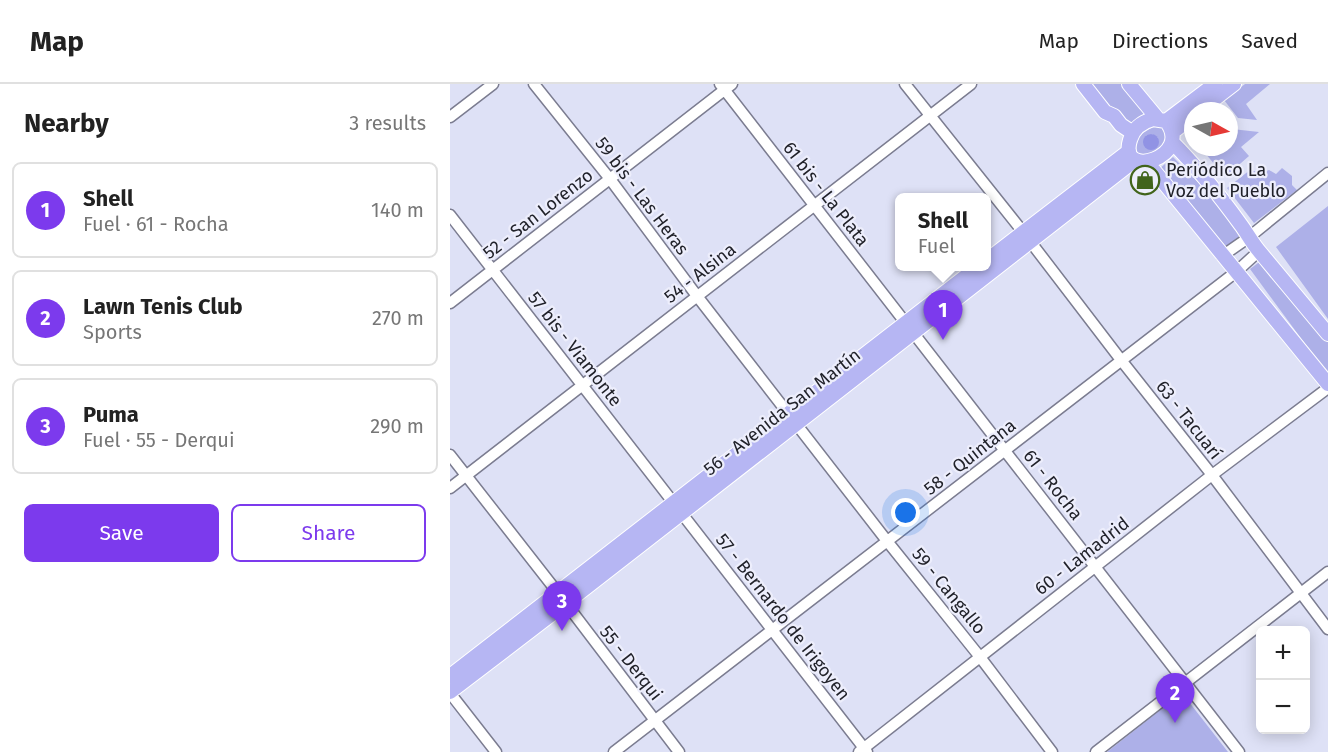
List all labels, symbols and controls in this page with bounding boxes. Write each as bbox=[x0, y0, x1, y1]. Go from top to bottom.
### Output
text: Map bbox=[30, 25, 84, 58]
text: Map bbox=[1039, 28, 1079, 54]
text: Directions bbox=[1112, 28, 1208, 54]
text: Saved bbox=[1241, 28, 1298, 54]
north arrow bbox=[1184, 102, 1238, 156]
text: Nearby bbox=[24, 108, 109, 139]
text: 3 results bbox=[349, 111, 426, 135]
street label: 59 bis - Las Heras bbox=[591, 133, 693, 259]
street label: 61 bis - La Plata bbox=[778, 137, 874, 251]
place label: Periódico La Voz del Pueblo bbox=[1166, 159, 1286, 202]
street label: 52 - San Lorenzo bbox=[479, 164, 597, 264]
shop icon: Periódico La Voz del Pueblo bbox=[1129, 164, 1161, 196]
text: Shell bbox=[83, 185, 134, 212]
popup bbox=[895, 193, 991, 271]
text: 1 bbox=[41, 198, 50, 222]
text: 140 m bbox=[371, 198, 424, 222]
text: Shell bbox=[918, 207, 968, 234]
text: Fuel · 61 - Rocha bbox=[83, 212, 229, 236]
text: Fuel bbox=[918, 234, 955, 258]
street label: 54 - Alsina bbox=[660, 238, 740, 308]
street label: 57 bis - Viamonte bbox=[523, 287, 627, 411]
pin: 1 bbox=[924, 290, 962, 340]
text: Lawn Tenis Club bbox=[83, 293, 243, 320]
text: 2 bbox=[40, 306, 51, 330]
text: 270 m bbox=[372, 306, 424, 330]
text: Sports bbox=[83, 320, 142, 344]
street label: 56 - Avenida San Martín bbox=[699, 344, 865, 480]
street label: 63 - Tacuarí bbox=[1151, 376, 1227, 464]
text: Puma bbox=[83, 401, 139, 428]
text: 3 bbox=[40, 414, 51, 438]
text: 290 m bbox=[370, 414, 424, 438]
street label: 58 - Quintana bbox=[920, 414, 1020, 500]
text: Fuel · 55 - Derqui bbox=[83, 428, 235, 452]
street label: 61 - Rocha bbox=[1019, 445, 1087, 525]
your location bbox=[891, 498, 920, 527]
button: Save bbox=[24, 504, 219, 562]
button: Share bbox=[231, 504, 426, 562]
street label: 60 - Lamadrid bbox=[1030, 512, 1134, 600]
street label: 57 - Bernardo de Irigoyen bbox=[711, 529, 855, 705]
street label: 59 - Cangallo bbox=[907, 543, 991, 639]
pin: 3 bbox=[542, 582, 582, 631]
street label: 55 - Derqui bbox=[595, 621, 667, 705]
map controls bbox=[1256, 626, 1310, 734]
button: + bbox=[1256, 626, 1310, 680]
pin: 2 bbox=[1156, 674, 1194, 723]
button: − bbox=[1256, 680, 1310, 734]

